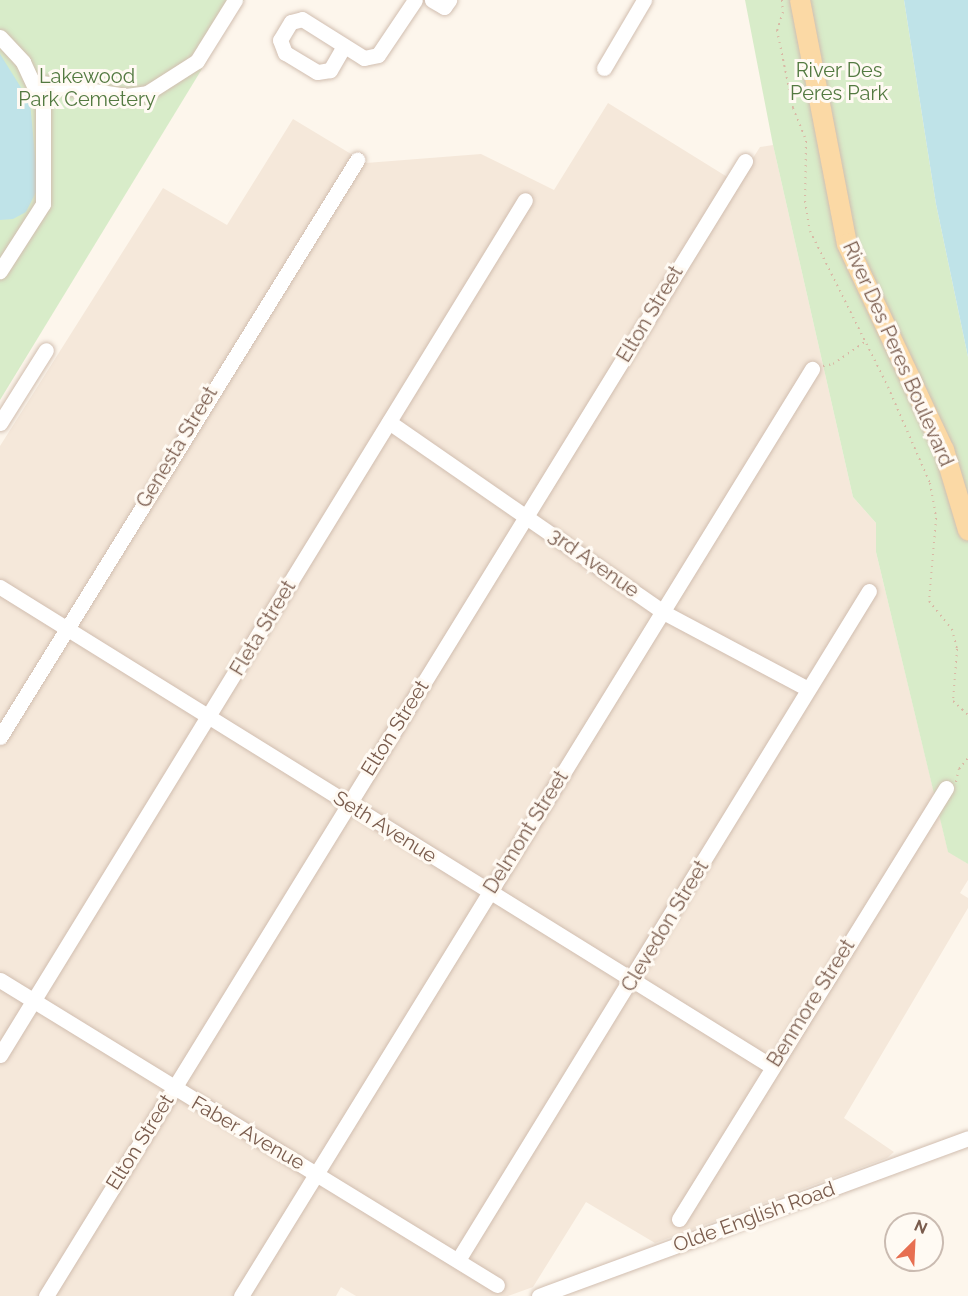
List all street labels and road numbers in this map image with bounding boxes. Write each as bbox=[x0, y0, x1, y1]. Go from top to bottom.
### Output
street label: River Des Peres Boulevard bbox=[837, 238, 959, 470]
street label: Elton Street bbox=[612, 261, 688, 367]
street label: Genesta Street bbox=[131, 382, 223, 512]
street label: 3rd Avenue bbox=[544, 523, 644, 603]
street label: Fleta Street bbox=[225, 576, 301, 680]
street label: Elton Street bbox=[356, 676, 434, 780]
street label: Delmont Street bbox=[479, 766, 573, 898]
street label: Seth Avenue bbox=[329, 786, 441, 868]
street label: Clevedon Street bbox=[616, 856, 714, 996]
street label: Benmore Street bbox=[762, 935, 860, 1071]
street label: Elton Street bbox=[101, 1090, 179, 1194]
street label: Faber Avenue bbox=[187, 1091, 309, 1175]
street label: Olde English Road bbox=[670, 1177, 838, 1257]

